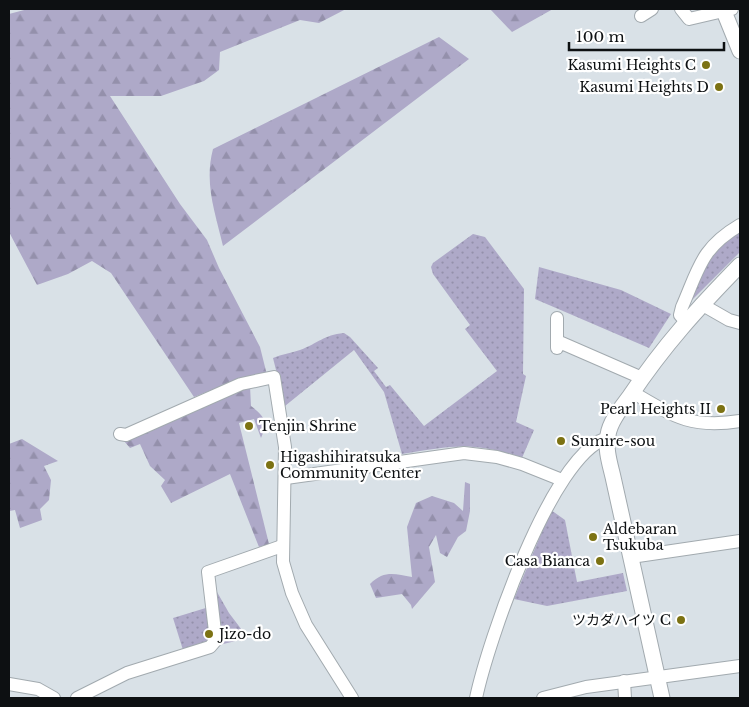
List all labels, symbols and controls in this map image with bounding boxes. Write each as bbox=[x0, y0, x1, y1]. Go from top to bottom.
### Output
scale bar bbox=[569, 20, 724, 52]
text: 100 m bbox=[576, 27, 625, 46]
place label: Kasumi Heights C bbox=[567, 56, 696, 74]
marker: Kasumi Heights C bbox=[700, 59, 712, 71]
place label: Kasumi Heights D bbox=[579, 78, 709, 96]
marker: Kasumi Heights D bbox=[713, 81, 725, 93]
place label: Pearl Heights II bbox=[600, 400, 711, 418]
marker: Pearl Heights II bbox=[715, 403, 727, 415]
place label: Tenjin Shrine bbox=[259, 417, 357, 435]
marker: Tenjin Shrine bbox=[243, 420, 255, 432]
place label: Sumire-sou bbox=[571, 432, 656, 450]
marker: Sumire-sou bbox=[555, 435, 567, 447]
place label: Higashihiratsuka Community Center bbox=[280, 448, 421, 482]
marker: Higashihiratsuka Community Center bbox=[264, 459, 276, 471]
place label: Aldebaran Tsukuba bbox=[602, 520, 677, 554]
marker: Aldebaran Tsukuba bbox=[587, 531, 599, 543]
place label: Casa Bianca bbox=[505, 552, 590, 570]
marker: Casa Bianca bbox=[594, 555, 606, 567]
place label: ツカダハイツ C bbox=[572, 611, 671, 629]
marker: ツカダハイツ C bbox=[675, 614, 687, 626]
place label: Jizo-do bbox=[217, 625, 271, 643]
marker: Jizo-do bbox=[203, 628, 215, 640]

